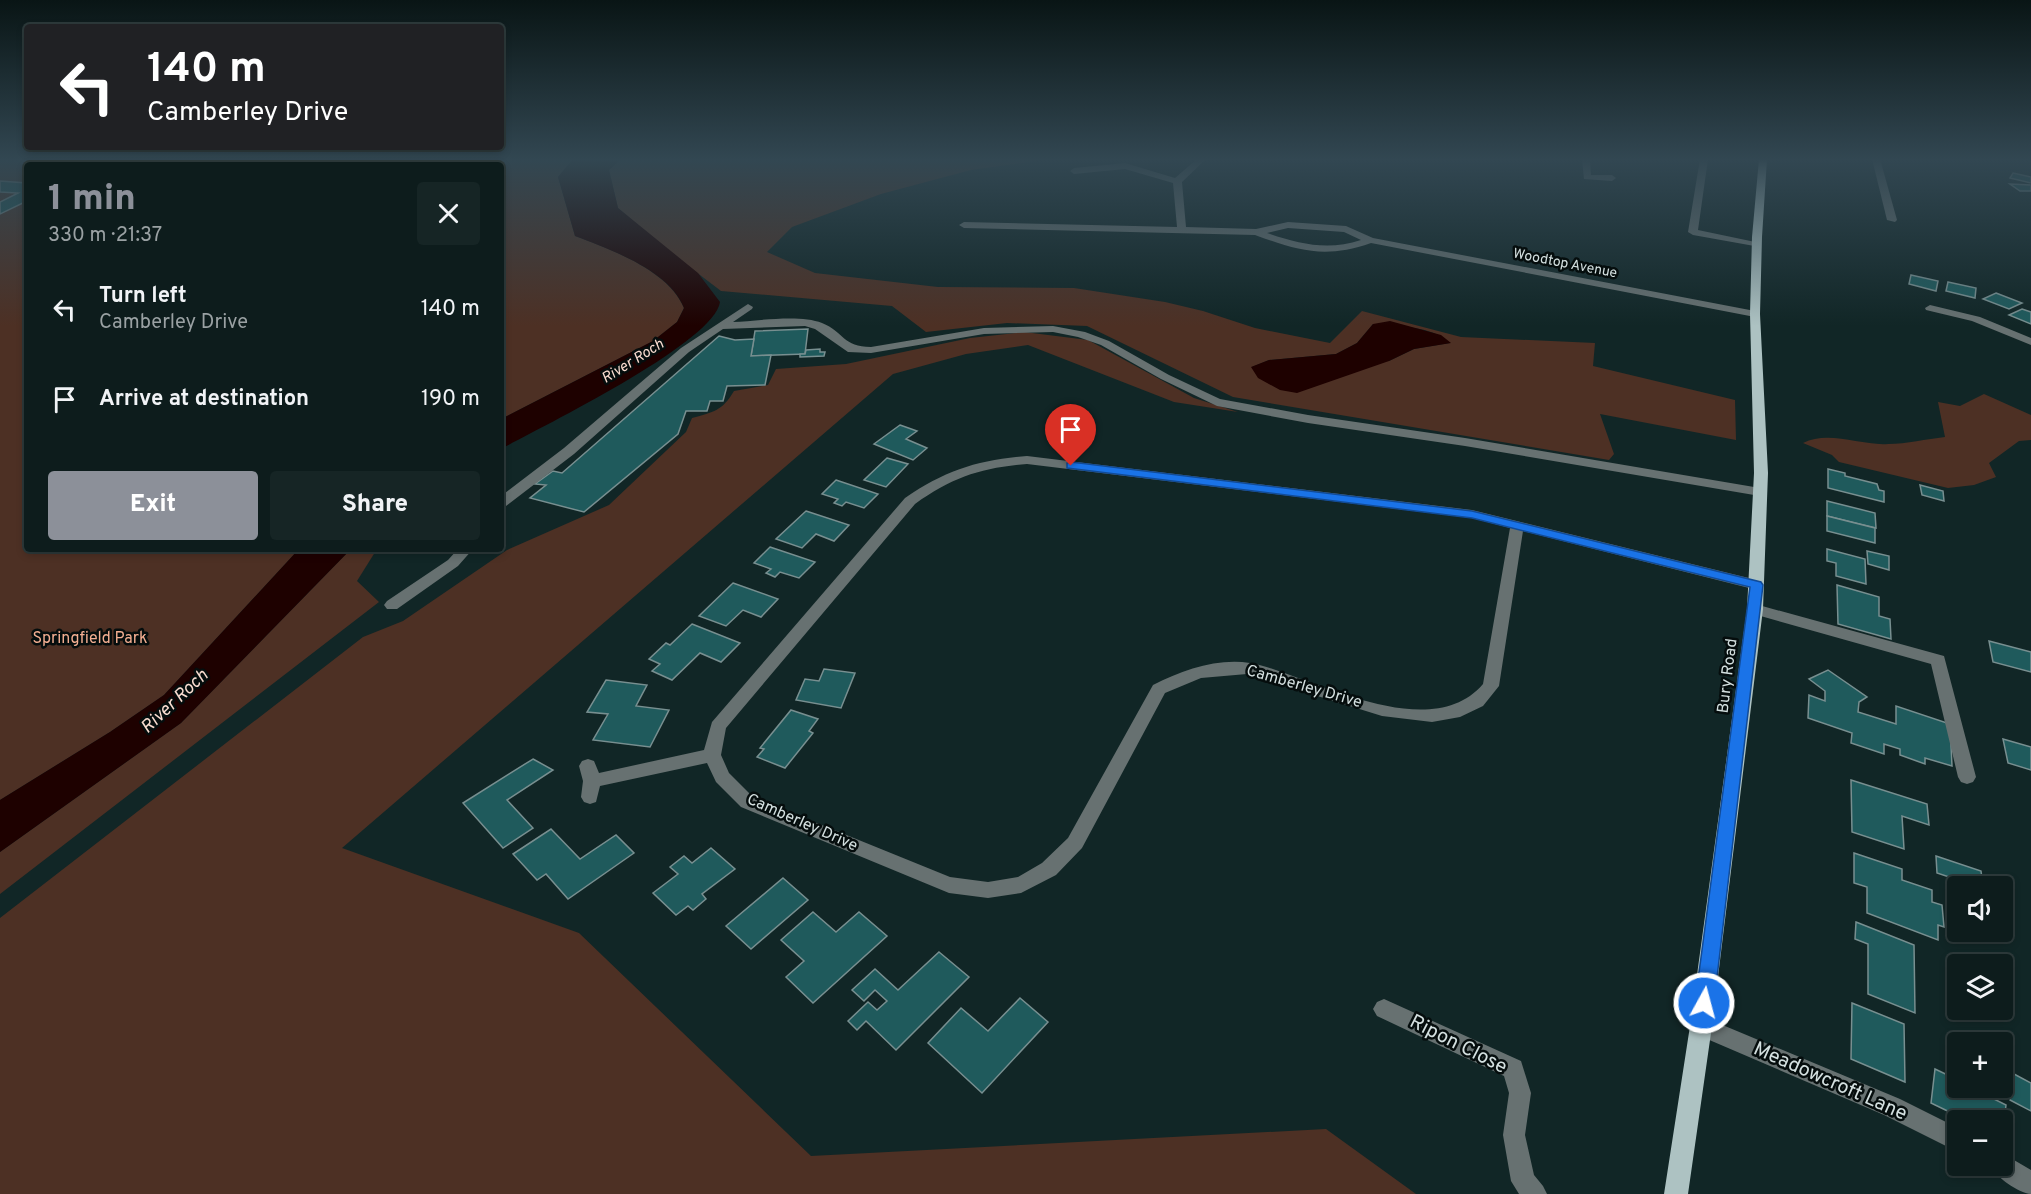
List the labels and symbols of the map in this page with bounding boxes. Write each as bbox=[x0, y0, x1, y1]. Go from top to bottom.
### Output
street label: Woodtop Avenue bbox=[1511, 246, 1619, 282]
water label: River Roch bbox=[598, 335, 668, 389]
pin bbox=[1045, 404, 1096, 466]
park label: Springfield Park bbox=[33, 629, 147, 649]
street label: Bury Road bbox=[1713, 637, 1743, 715]
street label: Camberley Drive bbox=[1244, 661, 1364, 713]
water label: River Roch bbox=[136, 665, 214, 739]
street label: Camberley Drive bbox=[743, 790, 861, 856]
position arrow bbox=[1672, 971, 1736, 1035]
street label: Ripon Close bbox=[1405, 1009, 1511, 1081]
street label: Meadowcroft Lane bbox=[1749, 1036, 1911, 1128]

